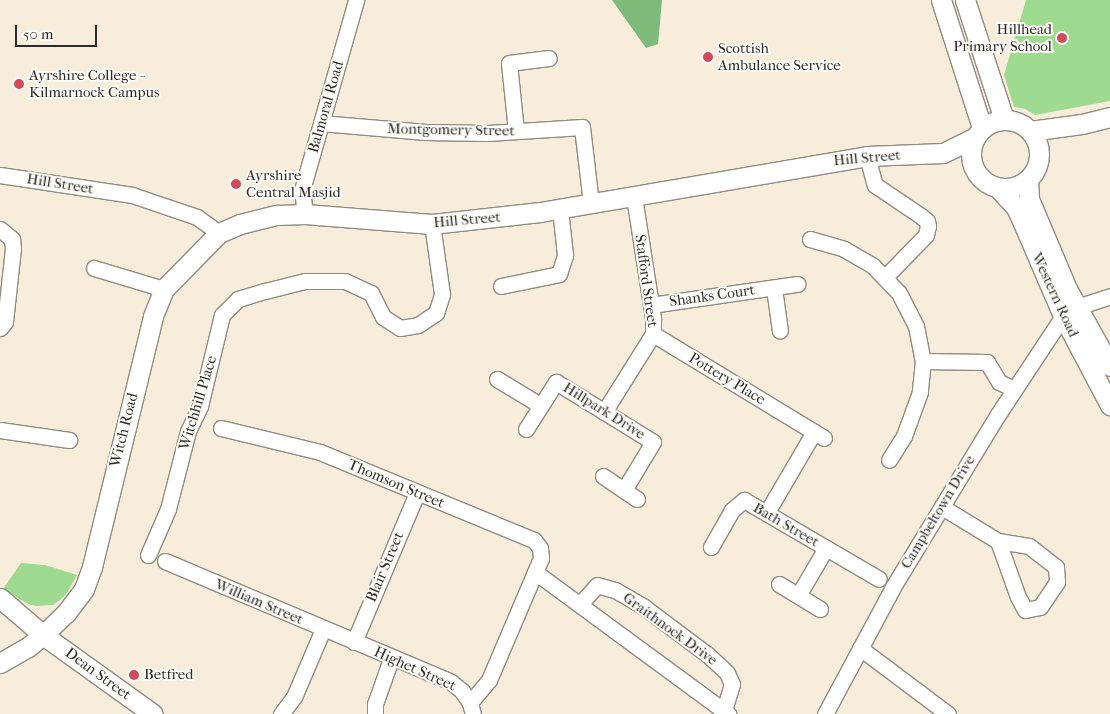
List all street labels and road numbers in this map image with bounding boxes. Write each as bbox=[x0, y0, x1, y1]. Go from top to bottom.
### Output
street label: Balmoral Road bbox=[304, 59, 348, 155]
street label: Montgomery Street bbox=[387, 120, 515, 140]
street label: Hill Street bbox=[833, 146, 901, 170]
street label: Hill Street bbox=[25, 170, 95, 198]
street label: Hill Street bbox=[433, 208, 501, 232]
street label: Stafford Street bbox=[631, 233, 661, 329]
street label: Western Road bbox=[1028, 250, 1082, 340]
street label: Shanks Court bbox=[668, 281, 756, 311]
street label: Pottery Place bbox=[685, 349, 769, 409]
street label: Witchhill Place bbox=[175, 354, 221, 452]
street label: Hillpark Drive bbox=[560, 379, 648, 443]
street label: Witch Road bbox=[106, 391, 142, 469]
street label: Campbeltown Drive bbox=[897, 452, 979, 572]
street label: Thomson Street bbox=[345, 456, 447, 512]
street label: Bath Street bbox=[750, 499, 822, 551]
street label: Blair Street bbox=[362, 529, 408, 605]
street label: William Street bbox=[212, 575, 306, 629]
street label: Graithnock Drive bbox=[619, 589, 721, 669]
street label: Highet Street bbox=[371, 643, 459, 695]
street label: Dean Street bbox=[61, 644, 135, 704]

